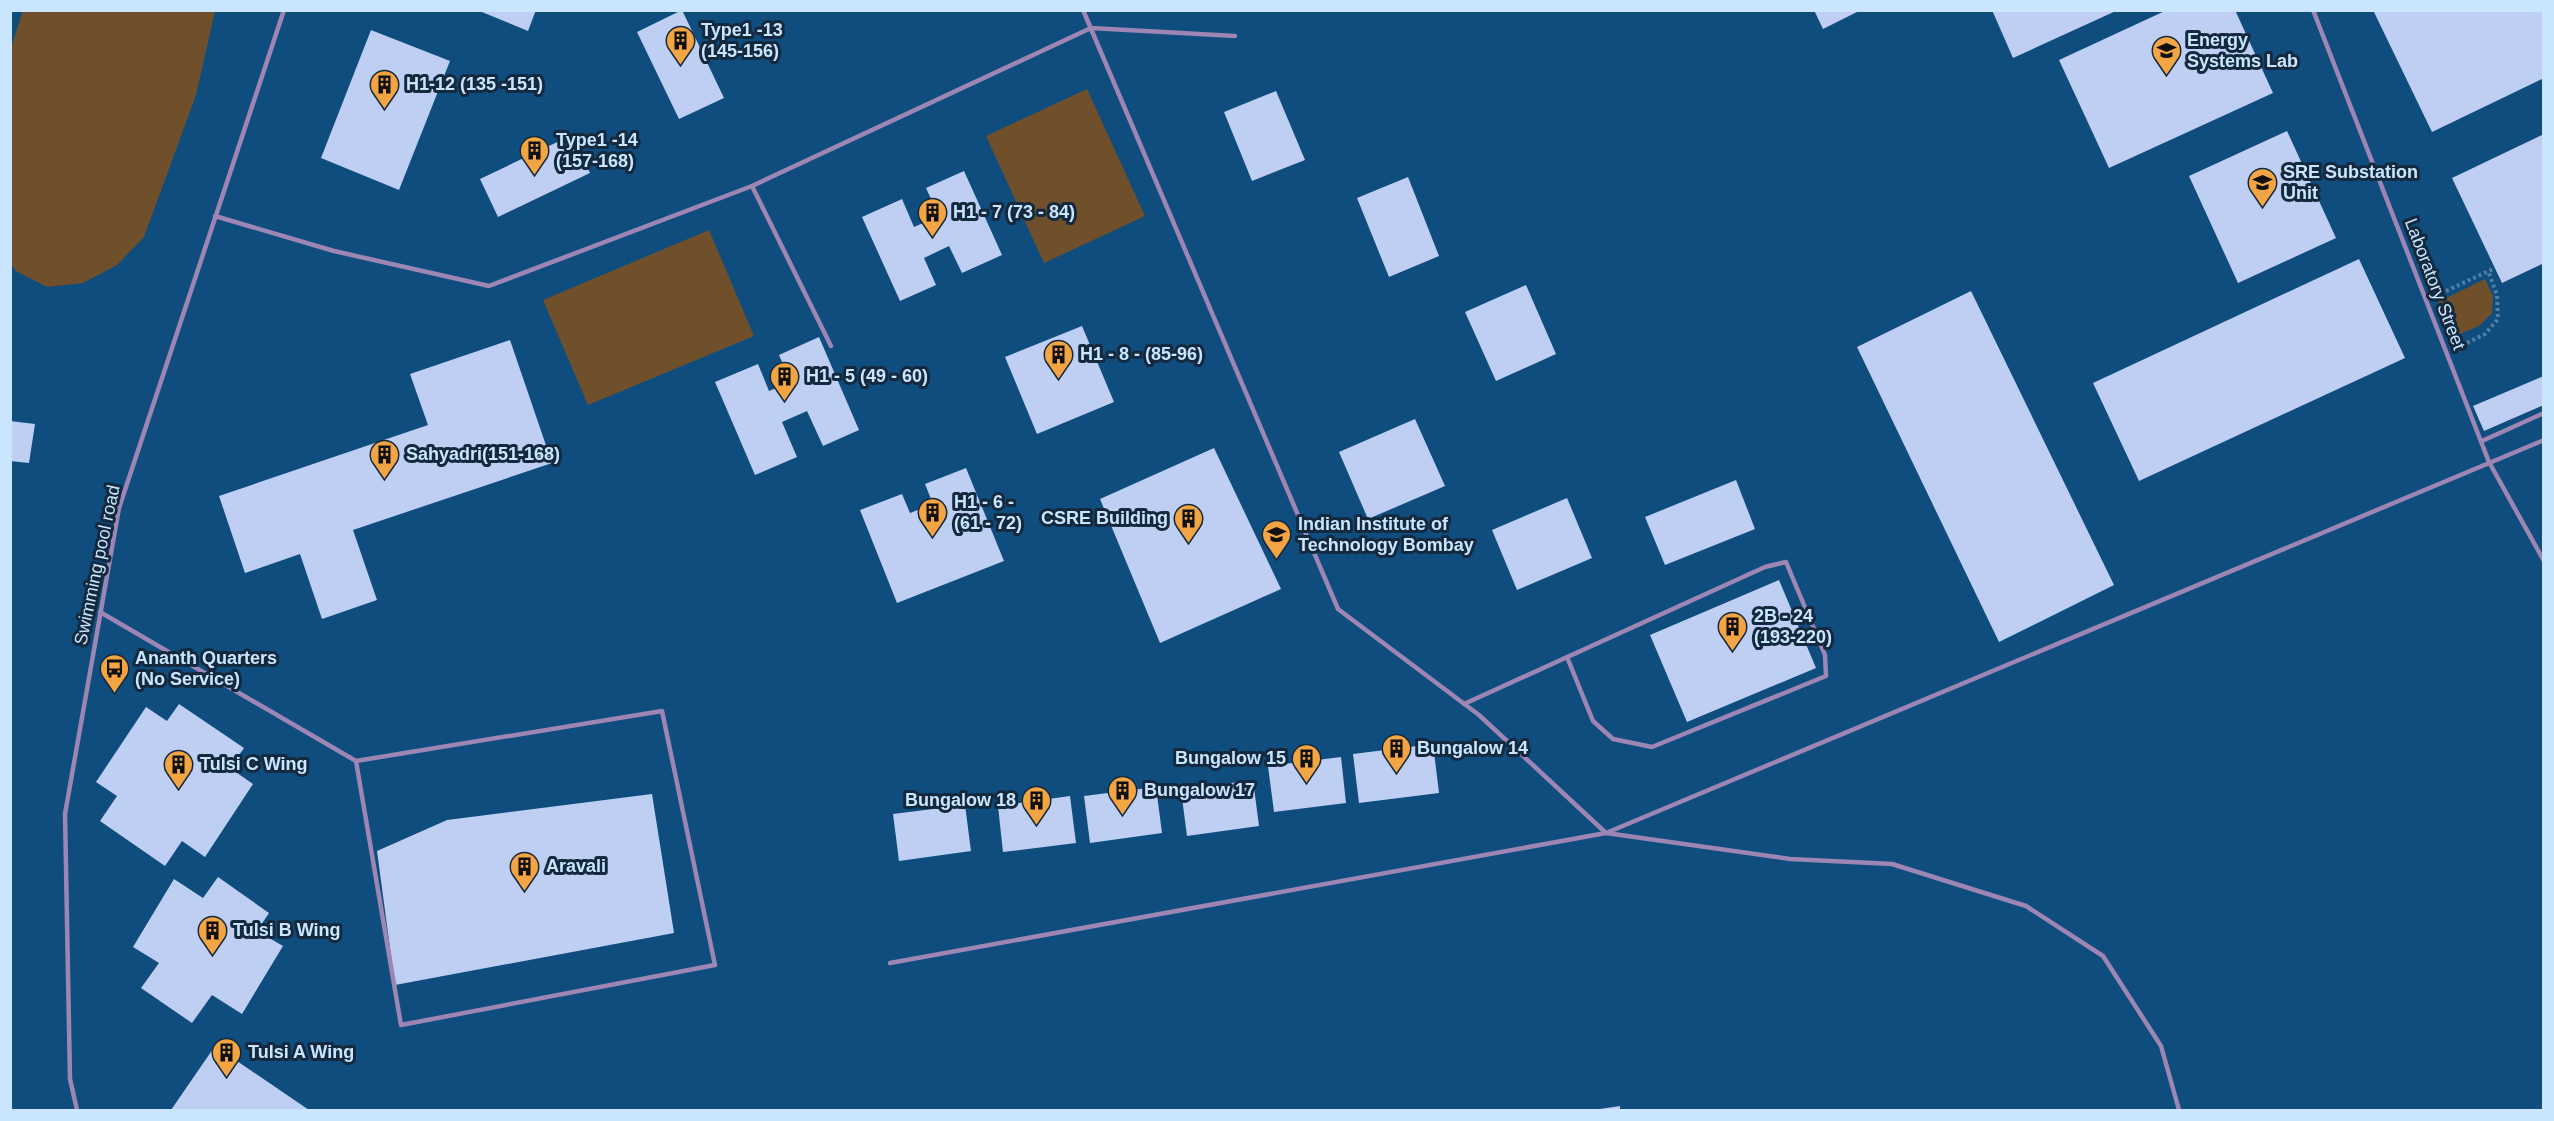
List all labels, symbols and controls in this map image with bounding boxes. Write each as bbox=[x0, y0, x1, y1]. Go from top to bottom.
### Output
place label: Type1 -13 (145-156) bbox=[701, 20, 783, 61]
building icon: Type1 -13 (145-156) bbox=[664, 24, 696, 66]
place label: Energy Systems Lab bbox=[2187, 30, 2298, 71]
school or university icon: Energy Systems Lab bbox=[2150, 34, 2182, 76]
building icon: H1-12 (135 -151) bbox=[369, 68, 401, 110]
place label: H1-12 (135 -151) bbox=[406, 74, 543, 94]
place label: Type1 -14 (157-168) bbox=[556, 130, 638, 171]
building icon: Type1 -14 (157-168) bbox=[519, 134, 551, 176]
place label: SRE Substation Unit bbox=[2283, 162, 2418, 203]
school or university icon: SRE Substation Unit bbox=[2246, 166, 2278, 208]
building icon: H1 - 7 (73 - 84) bbox=[916, 196, 948, 238]
place label: H1 - 7 (73 - 84) bbox=[953, 202, 1075, 222]
street label: Laboratory Street bbox=[2401, 215, 2469, 353]
building icon: H1 - 8 - (85-96) bbox=[1043, 338, 1075, 380]
place label: H1 - 8 - (85-96) bbox=[1080, 344, 1203, 364]
building icon: H1 - 5 (49 - 60) bbox=[769, 360, 801, 402]
place label: H1 - 5 (49 - 60) bbox=[806, 366, 928, 386]
building icon: Sahyadri(151-168) bbox=[369, 438, 401, 480]
place label: Sahyadri(151-168) bbox=[406, 444, 560, 464]
street label: Swimming pool road bbox=[70, 483, 124, 647]
place label: H1 - 6 - (61 - 72) bbox=[954, 492, 1022, 533]
building icon: H1 - 6 - (61 - 72) bbox=[917, 496, 949, 538]
building icon: CSRE Building bbox=[1173, 502, 1205, 544]
place label: CSRE Building bbox=[1041, 508, 1168, 528]
place label: Indian Institute of Technology Bombay bbox=[1298, 514, 1474, 555]
school or university icon: Indian Institute of Technology Bombay bbox=[1261, 518, 1293, 560]
place label: 2B - 24 (193-220) bbox=[1754, 606, 1832, 647]
building icon: 2B - 24 (193-220) bbox=[1717, 610, 1749, 652]
place label: Ananth Quarters (No Service) bbox=[135, 648, 277, 689]
bus stop icon: Ananth Quarters (No Service) bbox=[98, 652, 130, 694]
building icon: Bungalow 14 bbox=[1380, 732, 1412, 774]
place label: Bungalow 14 bbox=[1417, 738, 1528, 758]
building icon: Bungalow 15 bbox=[1291, 742, 1323, 784]
building icon: Tulsi C Wing bbox=[163, 748, 195, 790]
place label: Bungalow 15 bbox=[1175, 748, 1286, 768]
place label: Tulsi C Wing bbox=[200, 754, 308, 774]
building icon: Bungalow 17 bbox=[1107, 774, 1139, 816]
place label: Bungalow 17 bbox=[1144, 780, 1255, 800]
building icon: Bungalow 18 bbox=[1021, 784, 1053, 826]
place label: Bungalow 18 bbox=[905, 790, 1016, 810]
building icon: Aravali bbox=[509, 850, 541, 892]
place label: Aravali bbox=[546, 856, 606, 876]
building icon: Tulsi B Wing bbox=[196, 914, 228, 956]
place label: Tulsi B Wing bbox=[233, 920, 341, 940]
building icon: Tulsi A Wing bbox=[211, 1036, 243, 1078]
place label: Tulsi A Wing bbox=[248, 1042, 354, 1062]

